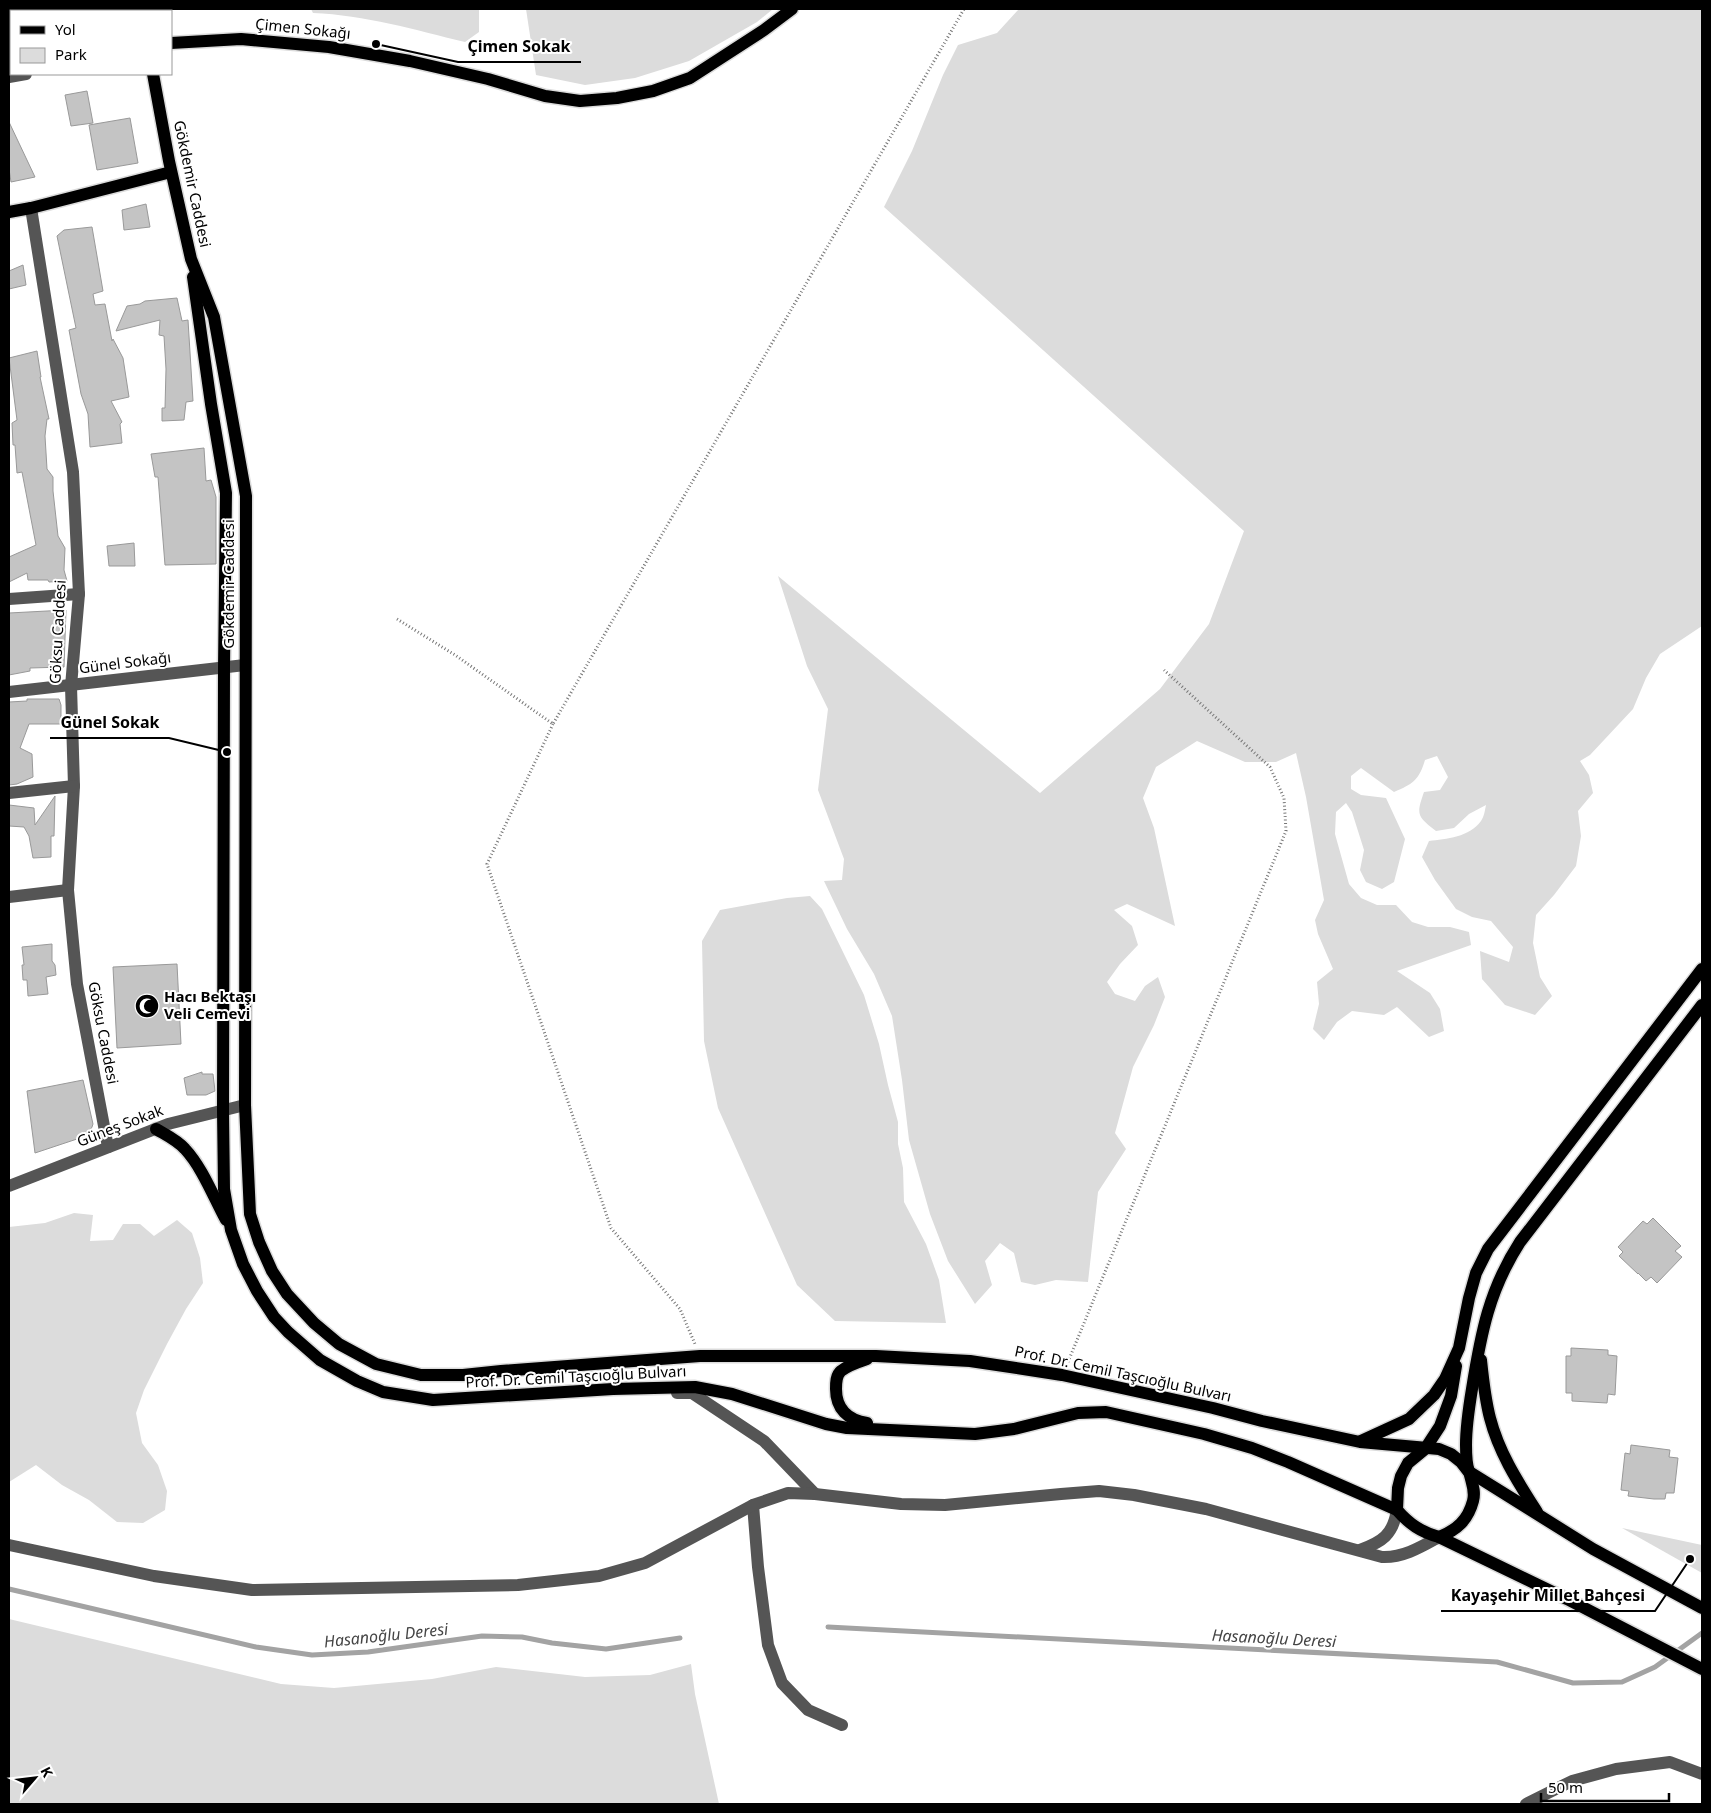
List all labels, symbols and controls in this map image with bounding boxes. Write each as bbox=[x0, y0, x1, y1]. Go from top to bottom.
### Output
legend bbox=[10, 10, 172, 75]
street label: Çimen Sokağı bbox=[254, 13, 352, 43]
text: Yol bbox=[55, 19, 76, 39]
callout: Çimen Sokak bbox=[458, 31, 581, 62]
text: Çimen Sokak bbox=[467, 35, 571, 57]
text: Park bbox=[55, 44, 87, 64]
street label: Gökdemir Caddesi bbox=[170, 118, 216, 249]
street label: Gökdemir Caddesi bbox=[218, 519, 238, 649]
street label: Göksu Caddesi bbox=[44, 579, 70, 685]
street label: Günel Sokağı bbox=[78, 646, 172, 678]
callout: Günel Sokak bbox=[50, 707, 169, 738]
text: Günel Sokak bbox=[60, 711, 160, 733]
street label: Göksu Caddesi bbox=[84, 980, 124, 1086]
place label: Hacı Bektaşı Veli Cemevi bbox=[164, 986, 256, 1023]
mosque icon: Hacı Bektaşı Veli Cemevi bbox=[134, 993, 160, 1019]
street label: Güneş Sokak bbox=[74, 1099, 166, 1151]
street label: Prof. Dr. Cemil Taşcıoğlu Bulvarı bbox=[1013, 1340, 1233, 1406]
street label: Prof. Dr. Cemil Taşcıoğlu Bulvarı bbox=[465, 1360, 687, 1392]
callout: Kayaşehir Millet Bahçesi bbox=[1441, 1580, 1655, 1611]
text: Kayaşehir Millet Bahçesi bbox=[1451, 1584, 1645, 1606]
water label: Hasanoğlu Deresi bbox=[323, 1617, 450, 1652]
water label: Hasanoğlu Deresi bbox=[1211, 1624, 1338, 1652]
north arrow bbox=[10, 1753, 60, 1803]
text: K bbox=[36, 1763, 58, 1781]
scale bar bbox=[1541, 1770, 1668, 1802]
text: 50 m bbox=[1548, 1777, 1583, 1797]

